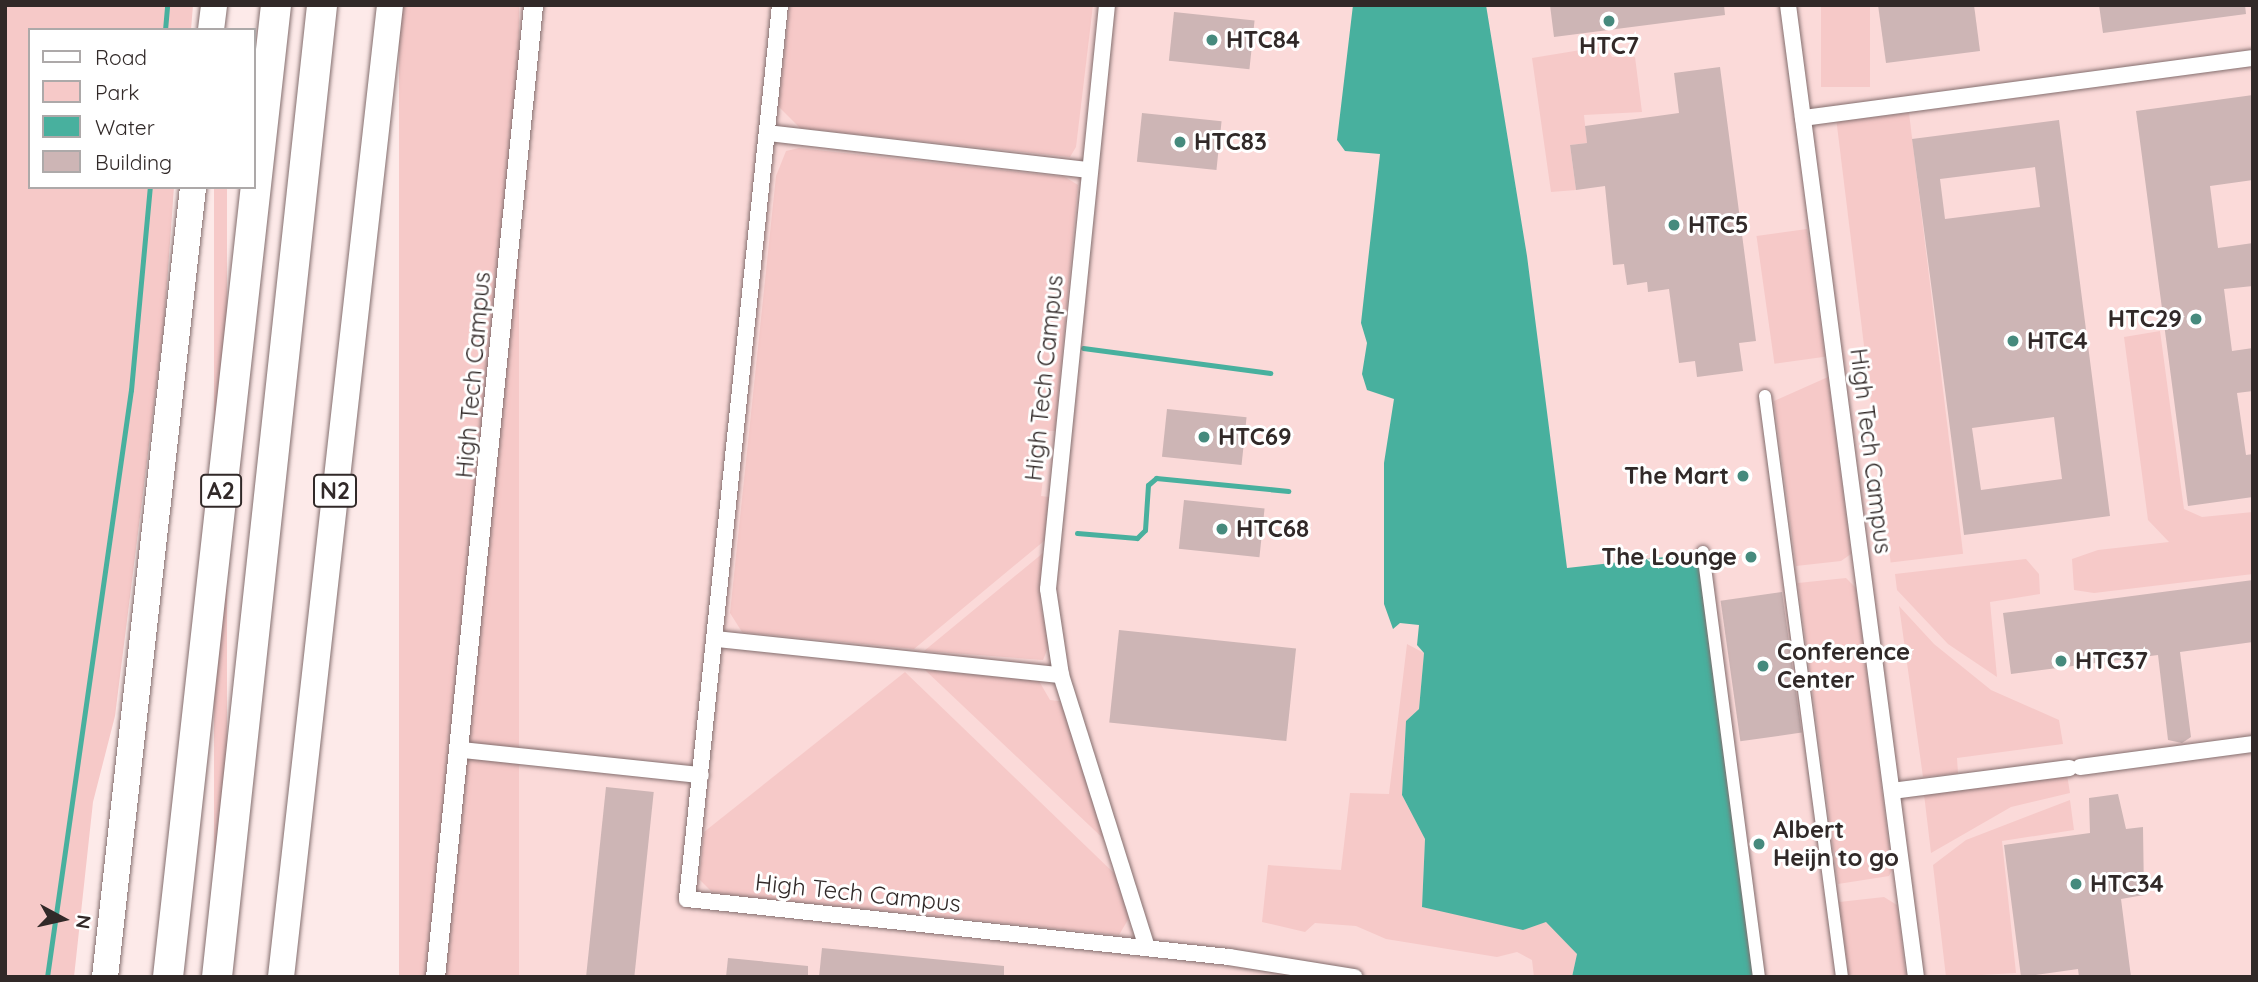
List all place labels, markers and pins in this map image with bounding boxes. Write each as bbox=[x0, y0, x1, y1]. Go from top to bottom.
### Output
marker: HTC7 bbox=[1601, 13, 1617, 29]
place label: HTC84 bbox=[1226, 26, 1300, 54]
marker: HTC84 bbox=[1204, 32, 1220, 48]
place label: HTC7 bbox=[1579, 32, 1639, 60]
place label: HTC83 bbox=[1194, 128, 1267, 156]
marker: HTC83 bbox=[1172, 134, 1188, 150]
place label: HTC5 bbox=[1688, 211, 1749, 239]
marker: HTC5 bbox=[1666, 217, 1682, 233]
place label: HTC29 bbox=[2108, 305, 2182, 333]
marker: HTC29 bbox=[2188, 311, 2204, 327]
place label: HTC4 bbox=[2027, 327, 2088, 355]
marker: HTC4 bbox=[2005, 333, 2021, 349]
place label: HTC69 bbox=[1218, 423, 1292, 451]
marker: HTC69 bbox=[1196, 429, 1212, 445]
place label: The Mart bbox=[1624, 462, 1729, 490]
marker: The Mart bbox=[1735, 468, 1751, 484]
place label: HTC68 bbox=[1236, 515, 1309, 543]
marker: HTC68 bbox=[1214, 521, 1230, 537]
place label: The Lounge bbox=[1601, 543, 1737, 571]
marker: The Lounge bbox=[1743, 549, 1759, 565]
place label: Conference Center bbox=[1777, 638, 1910, 694]
place label: HTC37 bbox=[2075, 647, 2148, 675]
marker: HTC37 bbox=[2053, 653, 2069, 669]
marker: Conference Center bbox=[1755, 658, 1771, 674]
place label: Albert Heijn to go bbox=[1773, 816, 1899, 872]
marker: Albert Heijn to go bbox=[1751, 836, 1767, 852]
place label: HTC34 bbox=[2090, 870, 2164, 898]
marker: HTC34 bbox=[2068, 876, 2084, 892]

